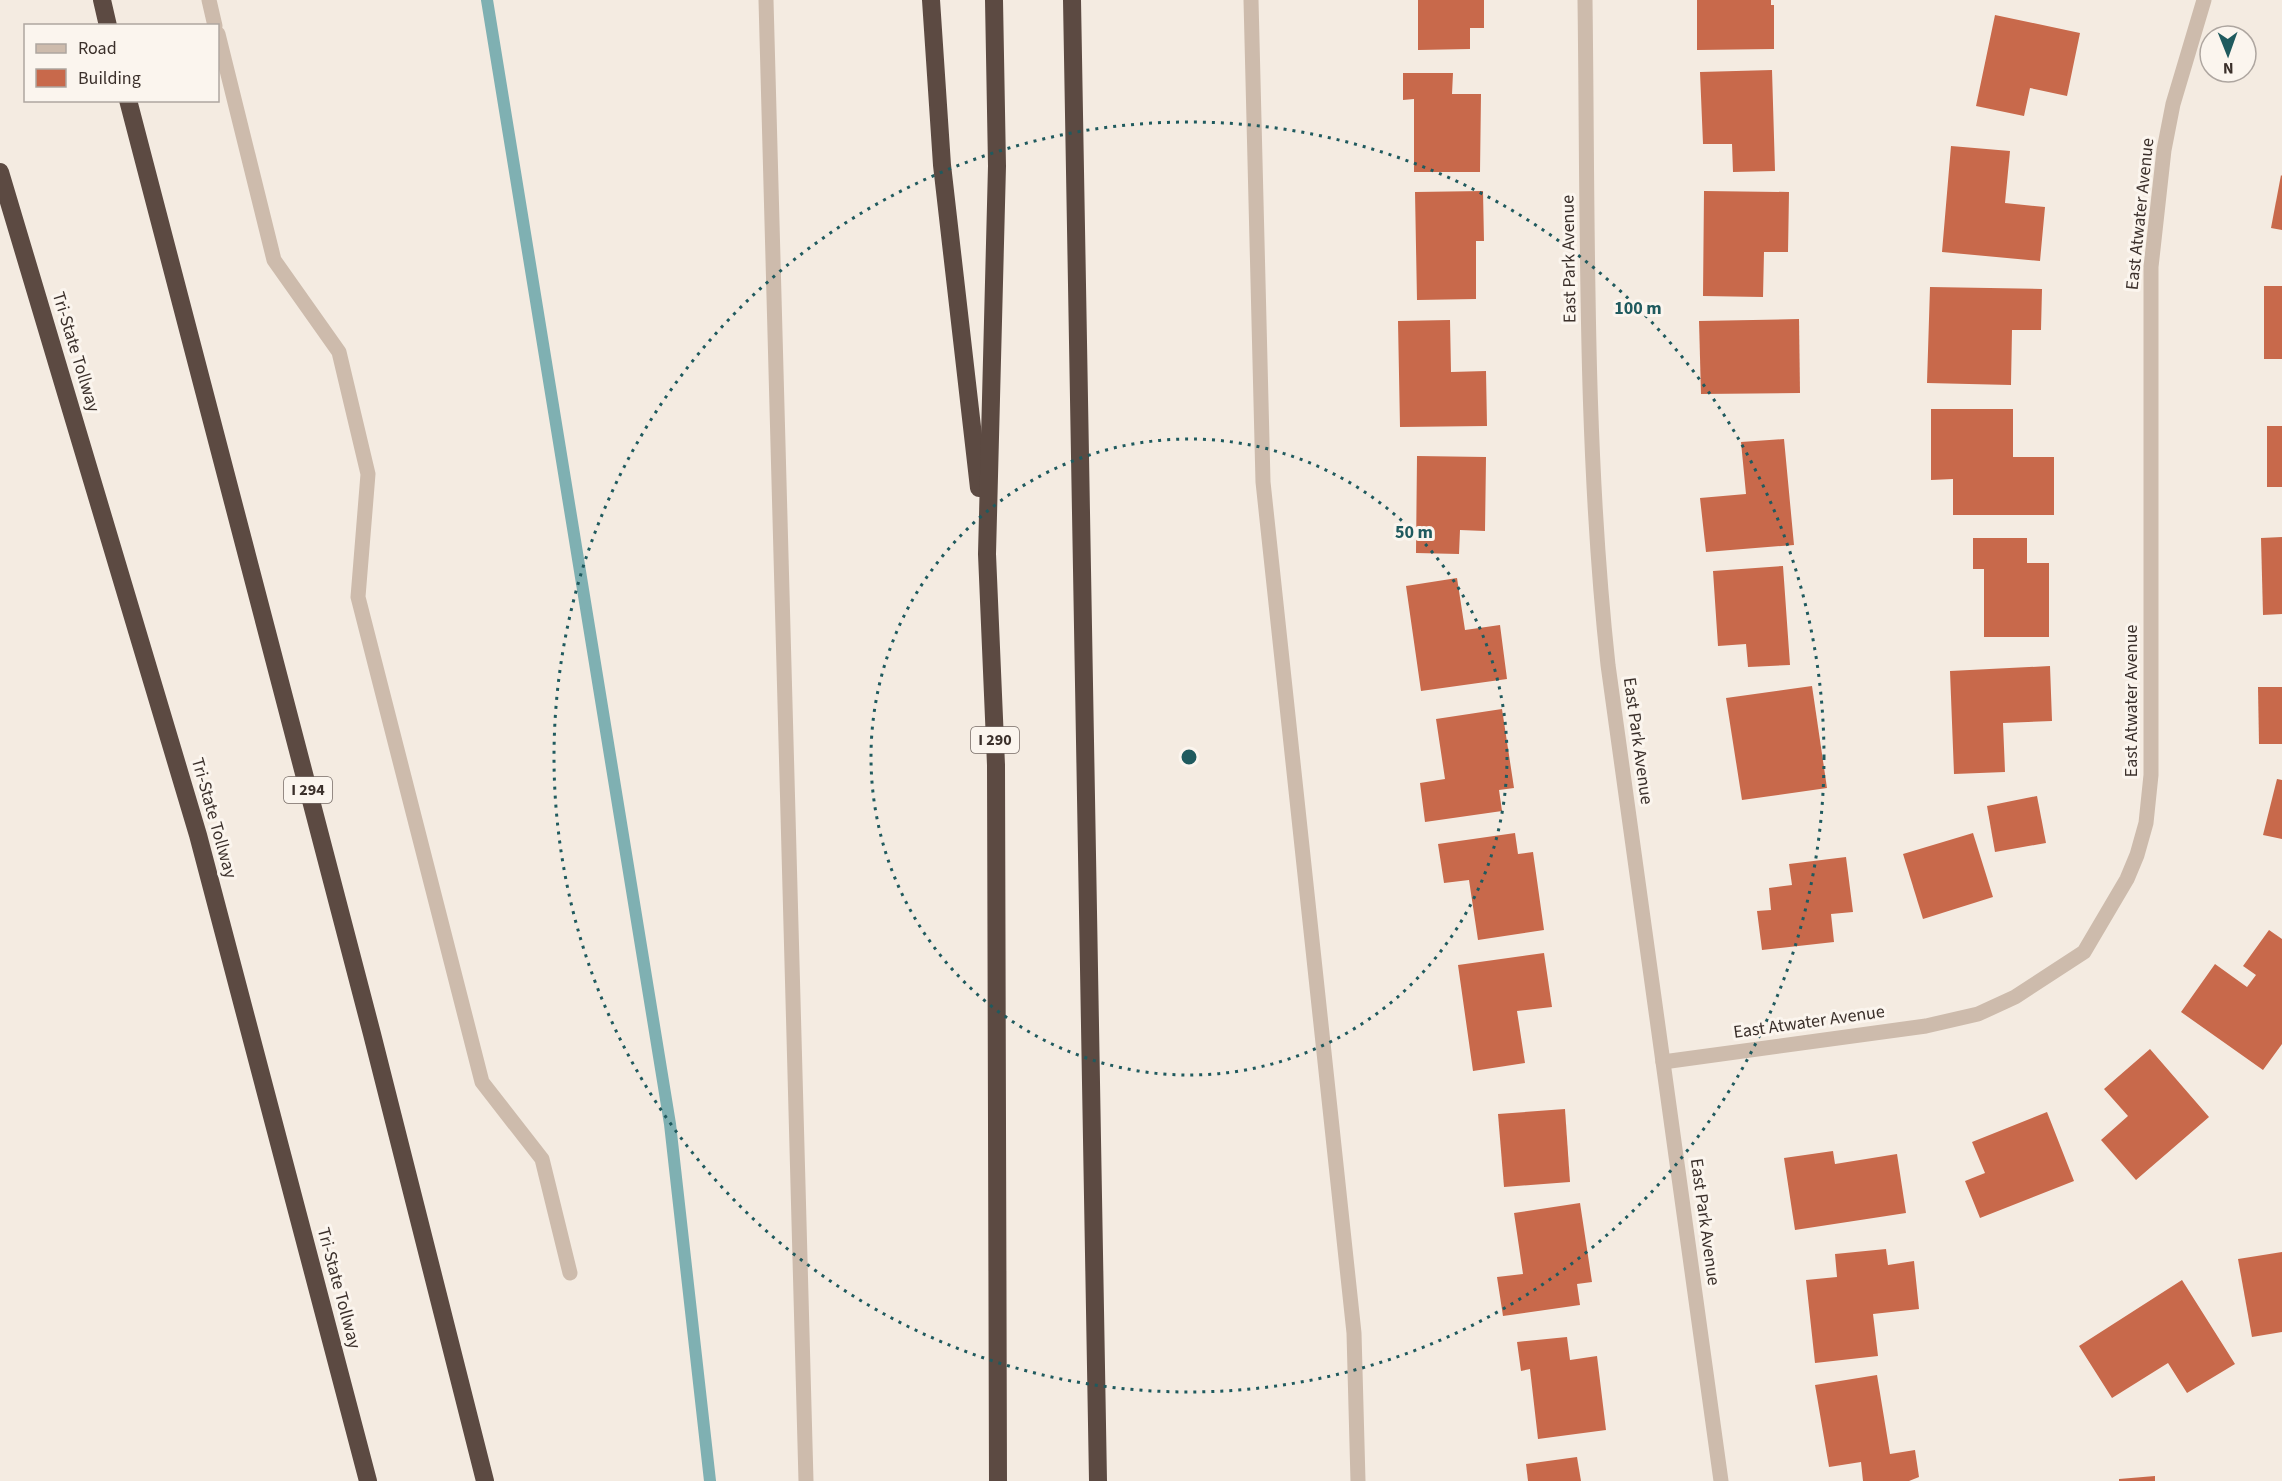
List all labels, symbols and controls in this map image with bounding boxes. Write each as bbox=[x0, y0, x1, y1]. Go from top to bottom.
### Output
legend bbox=[24, 24, 219, 102]
north arrow bbox=[2198, 24, 2258, 84]
text: Road bbox=[78, 36, 117, 61]
text: N bbox=[2223, 57, 2234, 79]
text: Building bbox=[78, 66, 141, 91]
street label: East Atwater Avenue bbox=[2120, 137, 2160, 291]
street label: East Park Avenue bbox=[1555, 195, 1583, 323]
street label: Tri-State Tollway bbox=[46, 289, 106, 416]
text: 100 m bbox=[1614, 296, 1662, 321]
text: 50 m bbox=[1395, 520, 1433, 545]
street label: East Atwater Avenue bbox=[2119, 625, 2144, 777]
street label: East Park Avenue bbox=[1617, 676, 1659, 806]
road number: I 290 bbox=[971, 727, 1019, 753]
centre of rings bbox=[1179, 747, 1199, 767]
street label: Tri-State Tollway bbox=[185, 755, 243, 882]
road number: I 294 bbox=[284, 777, 332, 803]
street label: East Atwater Avenue bbox=[1732, 999, 1886, 1045]
street label: East Park Avenue bbox=[1684, 1157, 1726, 1287]
street label: Tri-State Tollway bbox=[311, 1225, 367, 1352]

